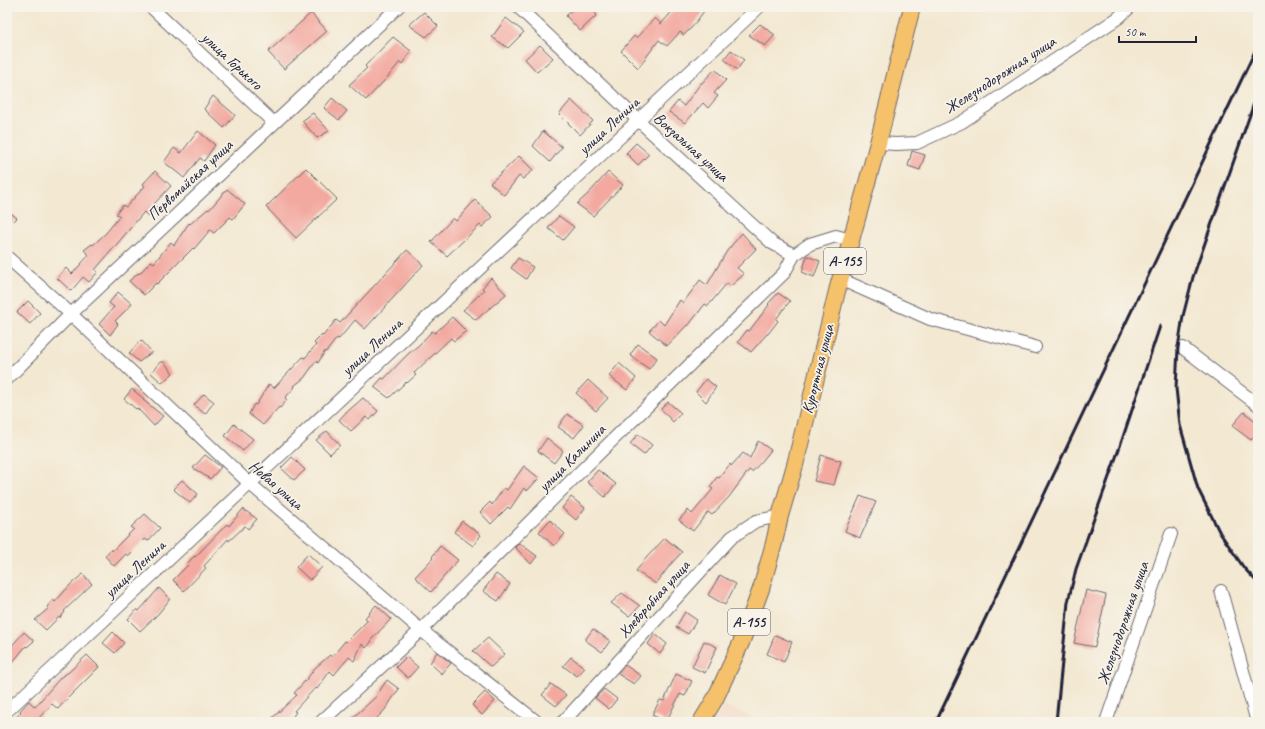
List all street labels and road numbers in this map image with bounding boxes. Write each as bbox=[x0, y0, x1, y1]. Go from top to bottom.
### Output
street label: улица Горького bbox=[197, 27, 268, 95]
street label: Железнодорожная улица bbox=[941, 31, 1060, 118]
street label: улица Ленина bbox=[574, 92, 645, 160]
street label: Вокзальная улица bbox=[649, 108, 733, 187]
street label: Первомайская улица bbox=[143, 134, 238, 225]
road number: А-155 bbox=[824, 248, 866, 274]
street label: улица Ленина bbox=[337, 313, 408, 381]
street label: Курортная улица bbox=[797, 321, 839, 416]
street label: улица Калинина bbox=[533, 419, 611, 497]
street label: Новая улица bbox=[245, 456, 308, 515]
street label: улица Ленина bbox=[100, 535, 171, 603]
street label: Хлеборобная улица bbox=[614, 555, 695, 642]
street label: Железнодорожная улица bbox=[1093, 558, 1154, 687]
road number: А-155 bbox=[728, 609, 770, 635]

